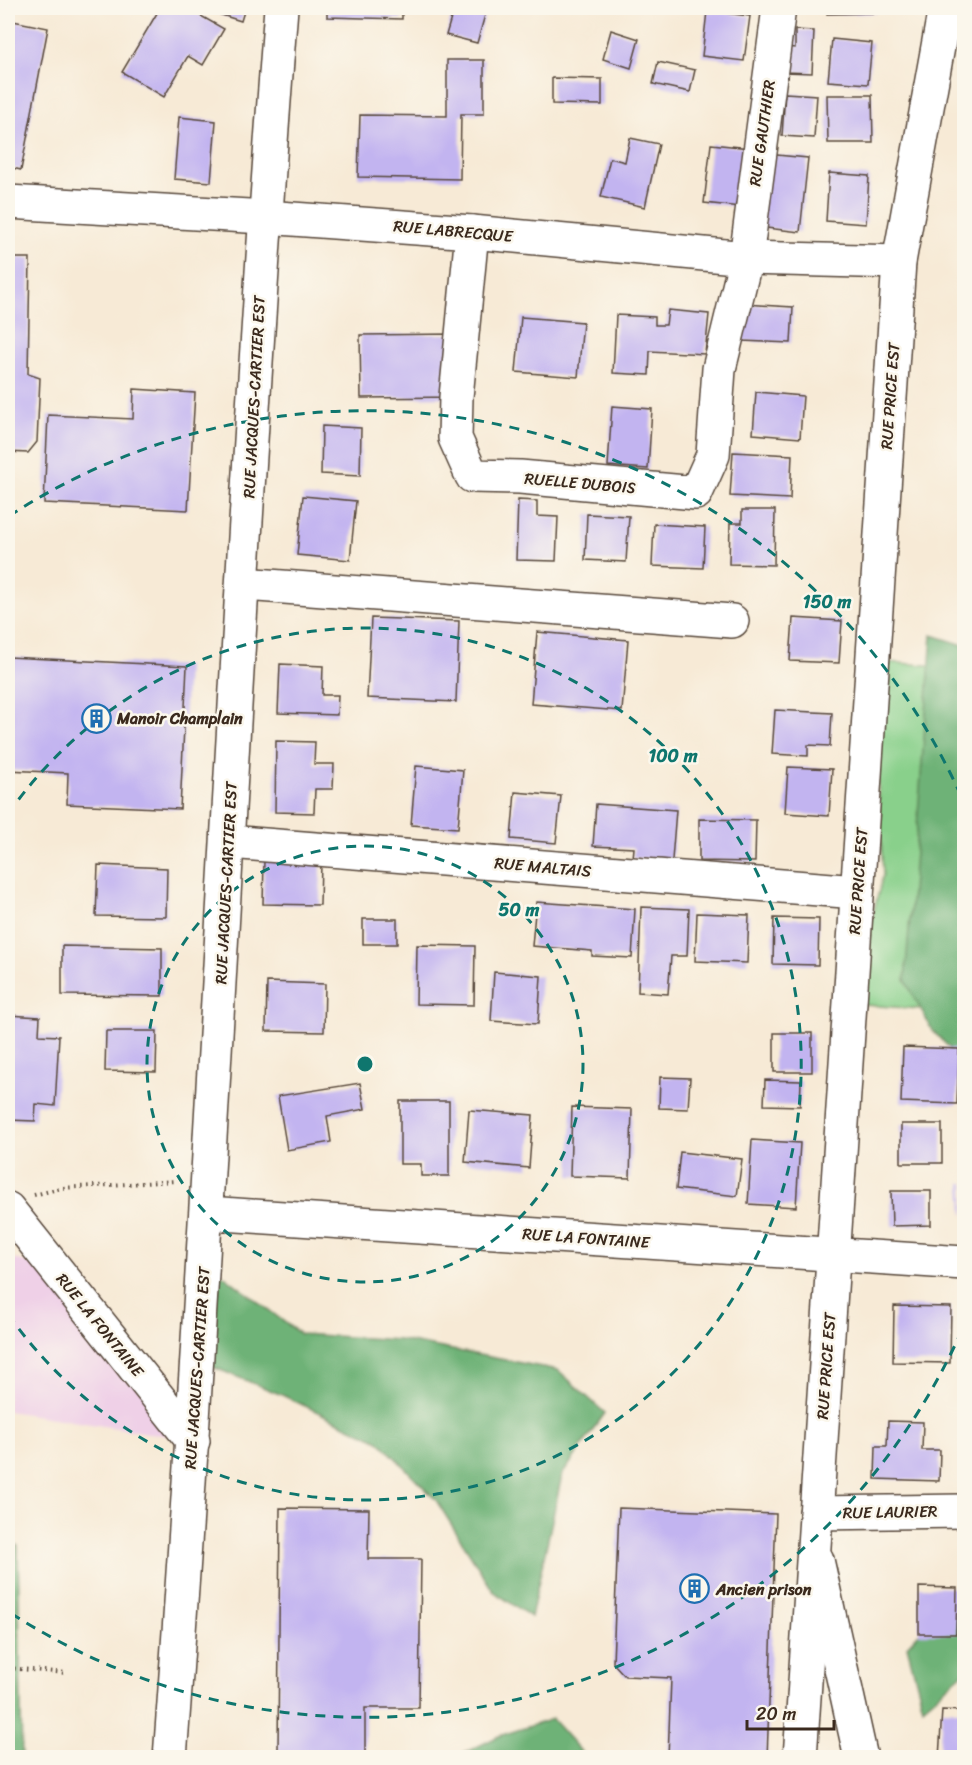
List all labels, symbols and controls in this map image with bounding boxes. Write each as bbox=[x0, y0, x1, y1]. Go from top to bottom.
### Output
street label: RUE GAUTHIER bbox=[740, 78, 784, 188]
street label: RUE LABRECQUE bbox=[392, 211, 515, 251]
street label: RUE JACQUES-CARTIER EST bbox=[234, 294, 274, 499]
street label: RUE PRICE EST bbox=[872, 341, 908, 450]
street label: RUELLE DUBOIS bbox=[523, 464, 637, 502]
text: 150 m bbox=[803, 586, 851, 618]
building icon: Manoir Champlain bbox=[80, 702, 112, 734]
place label: Manoir Champlain bbox=[116, 704, 243, 733]
text: 100 m bbox=[649, 740, 698, 772]
street label: RUE JACQUES-CARTIER EST bbox=[206, 780, 246, 985]
street label: RUE PRICE EST bbox=[840, 826, 876, 935]
street label: RUE MALTAIS bbox=[493, 848, 593, 886]
text: 50 m bbox=[499, 894, 540, 926]
centre of rings bbox=[355, 1054, 375, 1074]
street label: RUE LA FONTAINE bbox=[521, 1219, 652, 1257]
street label: RUE JACQUES-CARTIER EST bbox=[175, 1264, 219, 1470]
street label: RUE LA FONTAINE bbox=[49, 1266, 152, 1385]
street label: RUE PRICE EST bbox=[808, 1311, 844, 1420]
street label: RUE LAURIER bbox=[842, 1497, 938, 1527]
building icon: Ancien prison bbox=[679, 1573, 711, 1605]
place label: Ancien prison bbox=[715, 1575, 812, 1604]
scale bar bbox=[747, 1693, 834, 1731]
text: 20 m bbox=[756, 1698, 796, 1730]

